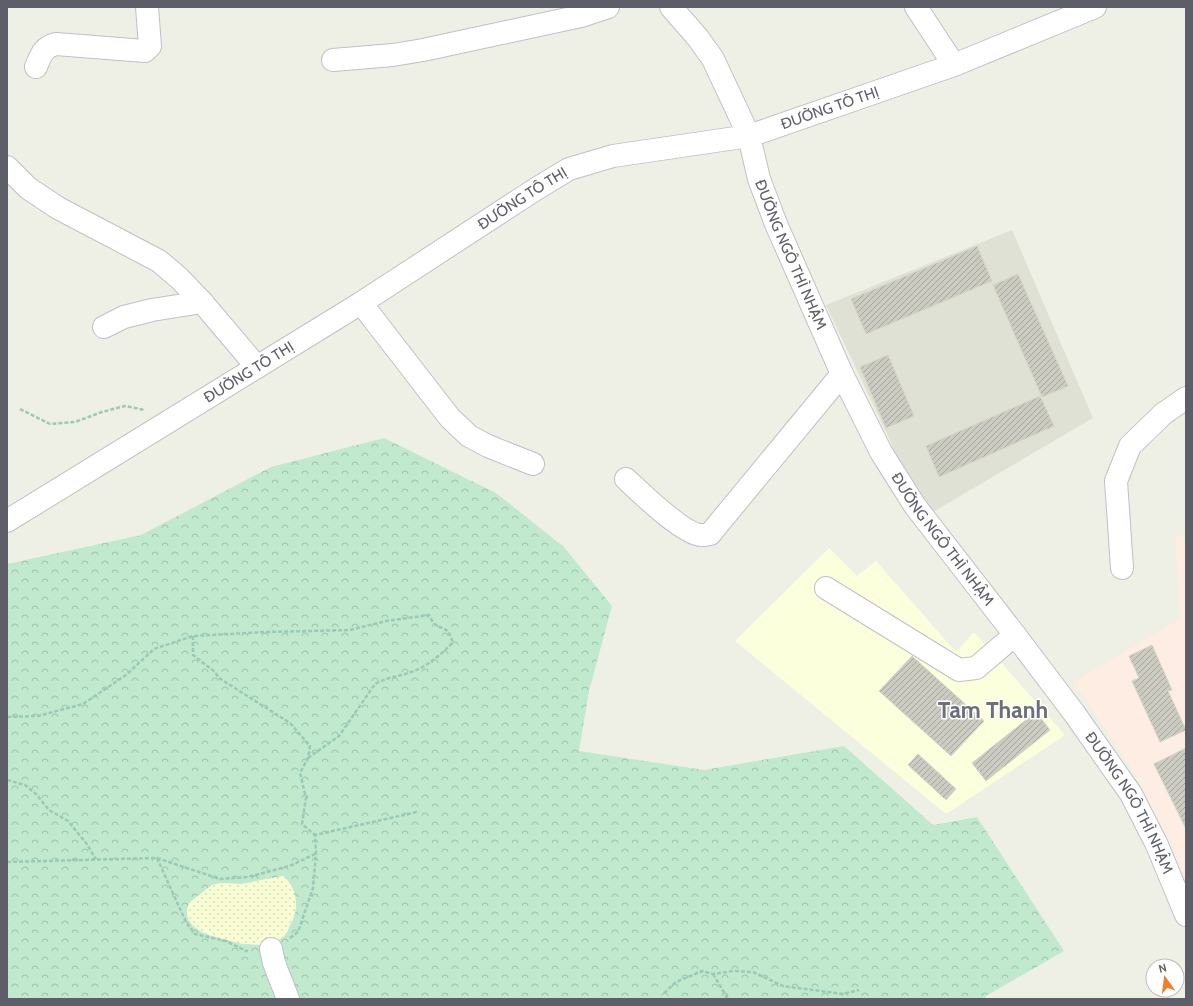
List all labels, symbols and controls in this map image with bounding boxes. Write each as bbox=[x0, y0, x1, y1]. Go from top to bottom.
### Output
street label: ĐƯỜNG TÔ THỊ bbox=[778, 83, 881, 133]
street label: ĐƯỜNG TÔ THỊ bbox=[474, 163, 570, 234]
street label: ĐƯỜNG NGÔ THÌ NHẬM bbox=[751, 177, 830, 332]
street label: ĐƯỜNG TÔ THỊ bbox=[201, 338, 297, 407]
street label: ĐƯỜNG NGÔ THÌ NHẬM bbox=[887, 469, 998, 609]
district label: Tam Thanh bbox=[938, 696, 1048, 724]
street label: ĐƯỜNG NGÔ THÌ NHẬM bbox=[1081, 728, 1177, 876]
north arrow bbox=[1145, 958, 1185, 998]
text: N bbox=[1157, 961, 1168, 976]

